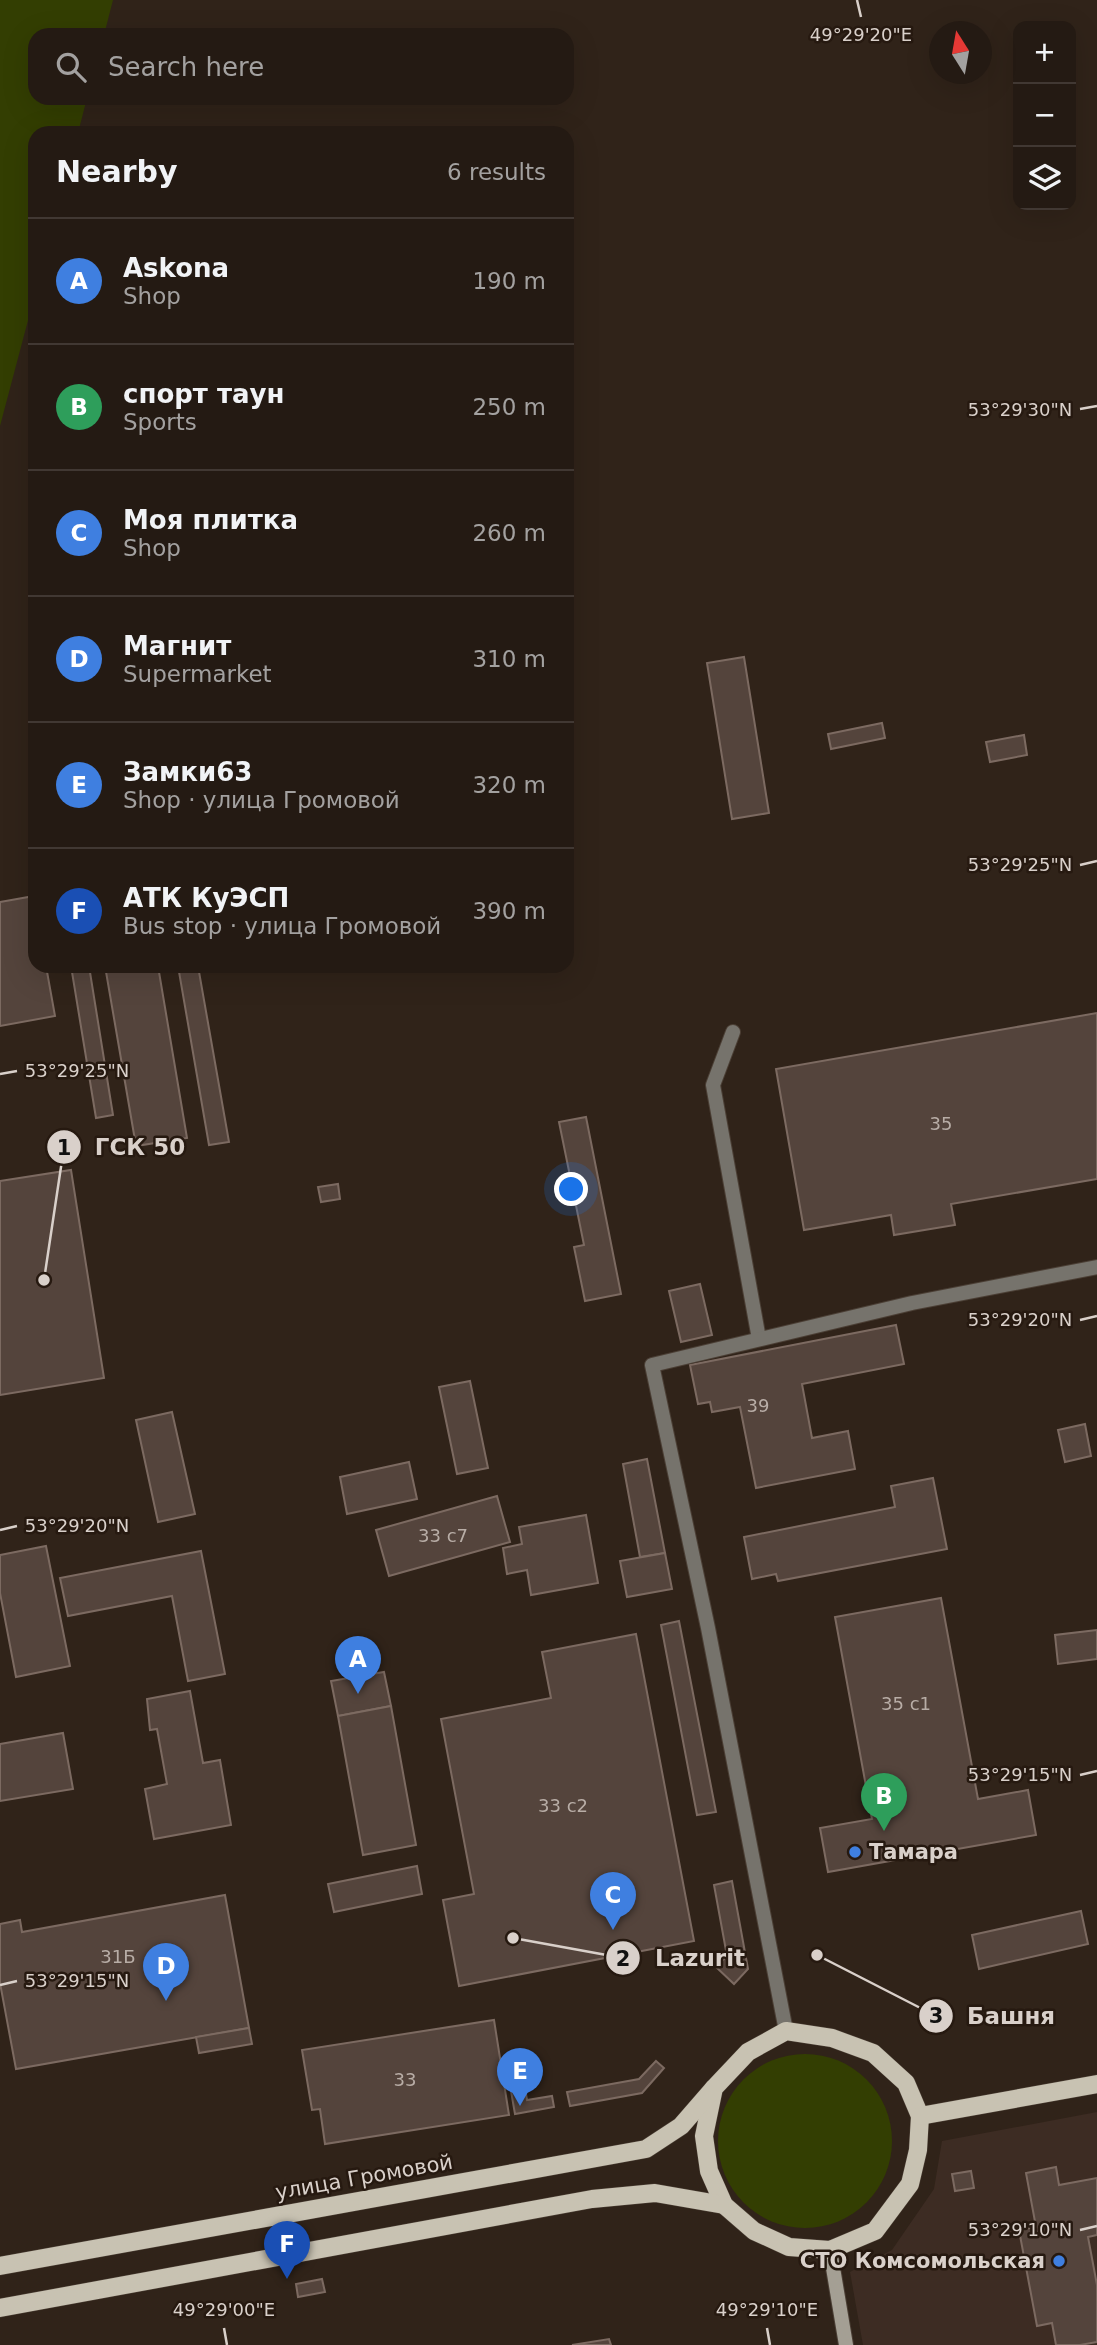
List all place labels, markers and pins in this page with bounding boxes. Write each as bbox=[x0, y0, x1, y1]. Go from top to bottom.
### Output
callout: ГСК 50 bbox=[46, 1125, 199, 1169]
pin: A bbox=[335, 1636, 381, 1694]
pin: B bbox=[861, 1773, 907, 1831]
place label: Тамара bbox=[869, 1840, 958, 1864]
marker: Тамара bbox=[847, 1844, 863, 1860]
pin: C bbox=[590, 1872, 636, 1930]
callout: Lazurit bbox=[606, 1936, 759, 1980]
pin: D bbox=[143, 1943, 189, 2001]
callout: Башня bbox=[918, 1994, 1069, 2038]
pin: E bbox=[497, 2048, 543, 2106]
pin: F bbox=[264, 2221, 310, 2279]
place label: СТО Комсомольская bbox=[800, 2249, 1045, 2273]
marker: СТО Комсомольская bbox=[1051, 2253, 1067, 2269]

